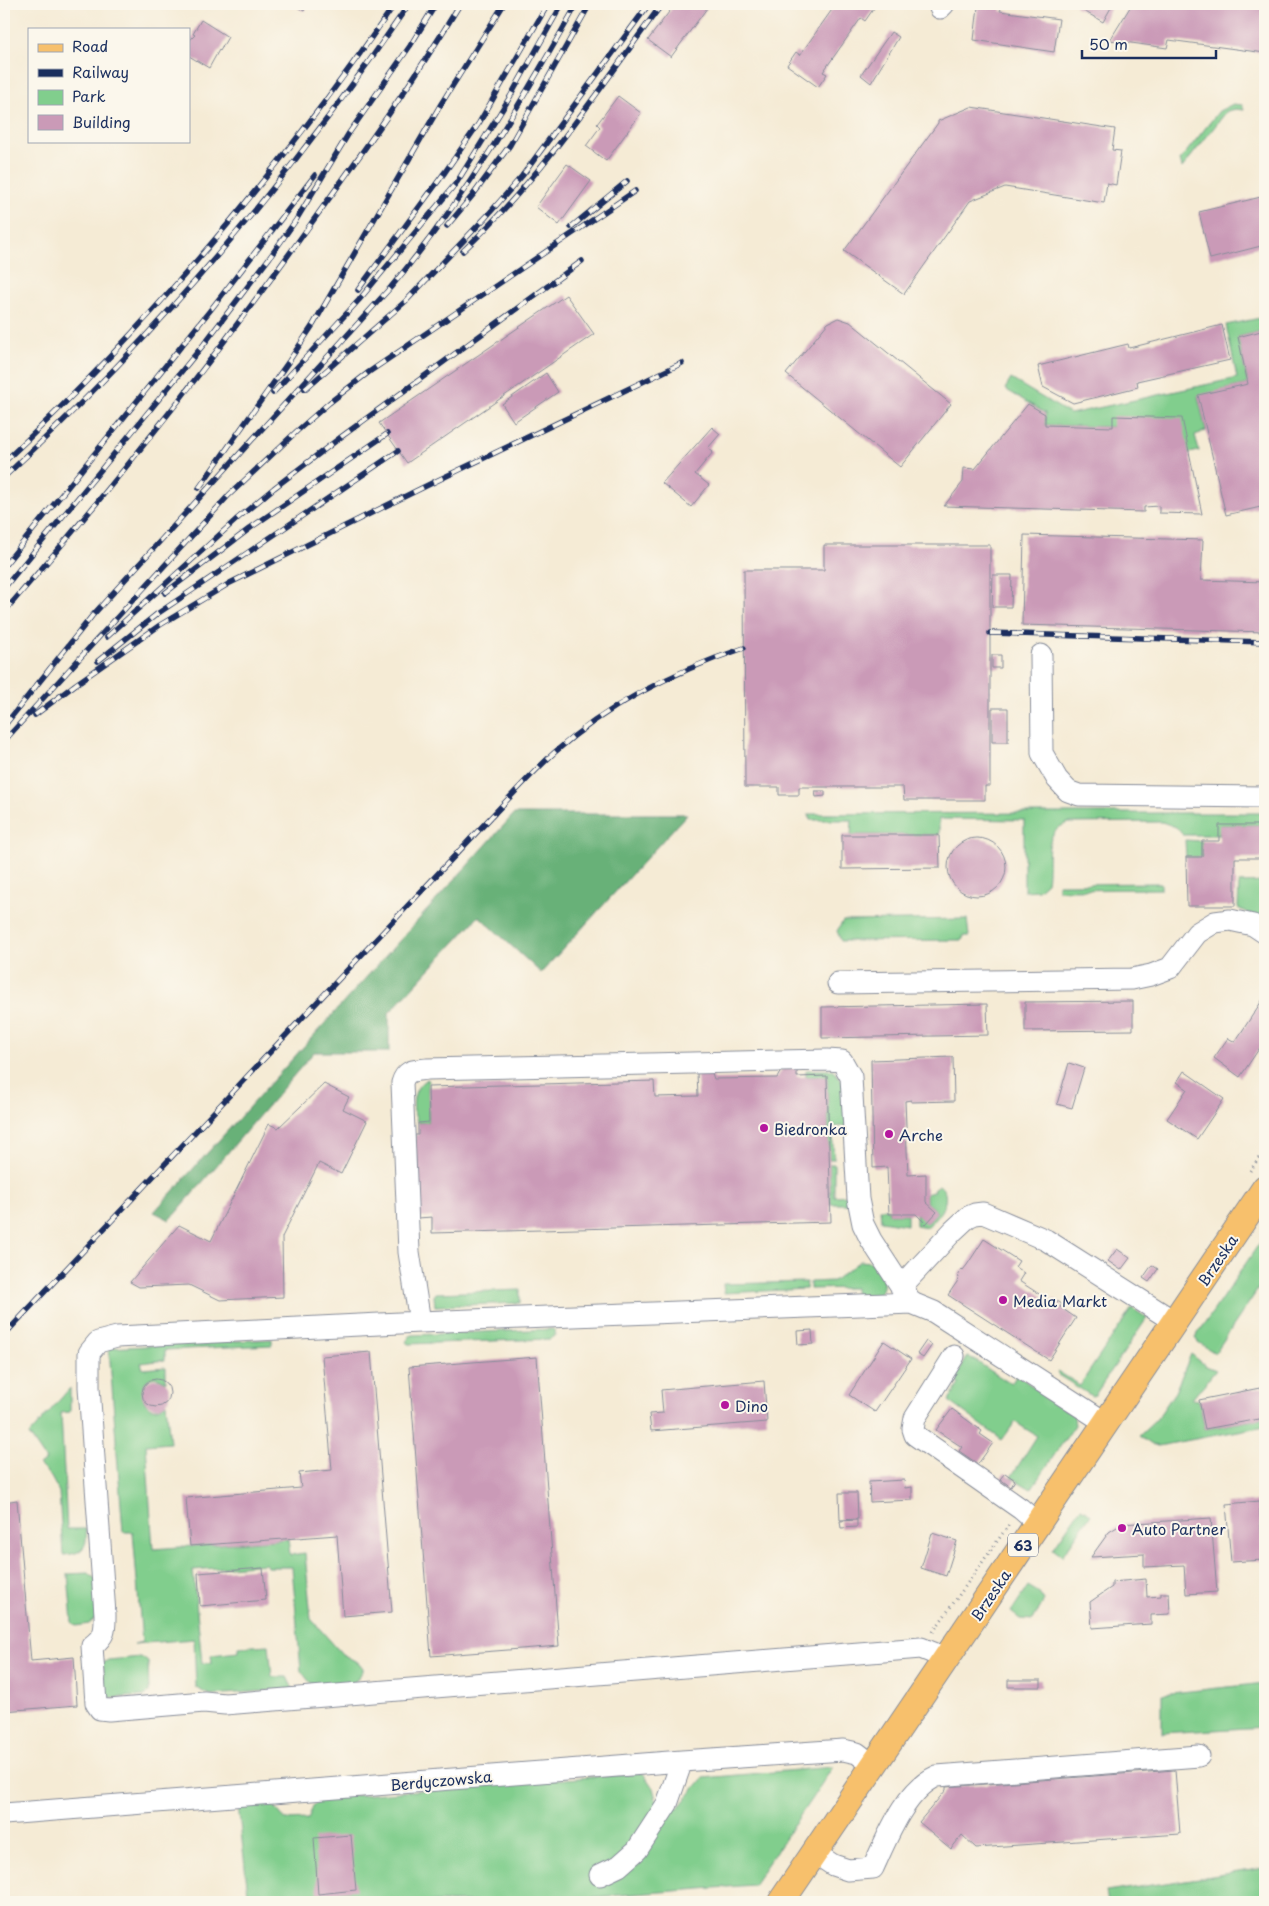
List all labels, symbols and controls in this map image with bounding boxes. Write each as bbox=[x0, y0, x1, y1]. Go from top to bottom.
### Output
legend bbox=[28, 28, 190, 142]
scale bar bbox=[1082, 28, 1215, 60]
text: 50 m bbox=[1089, 32, 1128, 55]
text: Road bbox=[72, 34, 108, 57]
text: Railway bbox=[72, 60, 129, 83]
text: Park bbox=[72, 84, 106, 107]
text: Building bbox=[72, 110, 131, 133]
place label: Biedronka bbox=[774, 1117, 847, 1140]
marker: Biedronka bbox=[758, 1122, 770, 1134]
place label: Arche bbox=[899, 1123, 943, 1146]
marker: Arche bbox=[883, 1128, 895, 1140]
street label: Brzeska bbox=[1191, 1229, 1243, 1290]
place label: Media Markt bbox=[1013, 1289, 1107, 1312]
marker: Media Markt bbox=[997, 1294, 1009, 1306]
place label: Dino bbox=[735, 1394, 768, 1417]
marker: Dino bbox=[719, 1399, 731, 1411]
place label: Auto Partner bbox=[1132, 1517, 1226, 1540]
marker: Auto Partner bbox=[1116, 1522, 1128, 1534]
road number: 63 bbox=[1008, 1534, 1038, 1556]
street label: Brzeska bbox=[964, 1564, 1016, 1625]
street label: Berdyczowska bbox=[389, 1764, 494, 1796]

